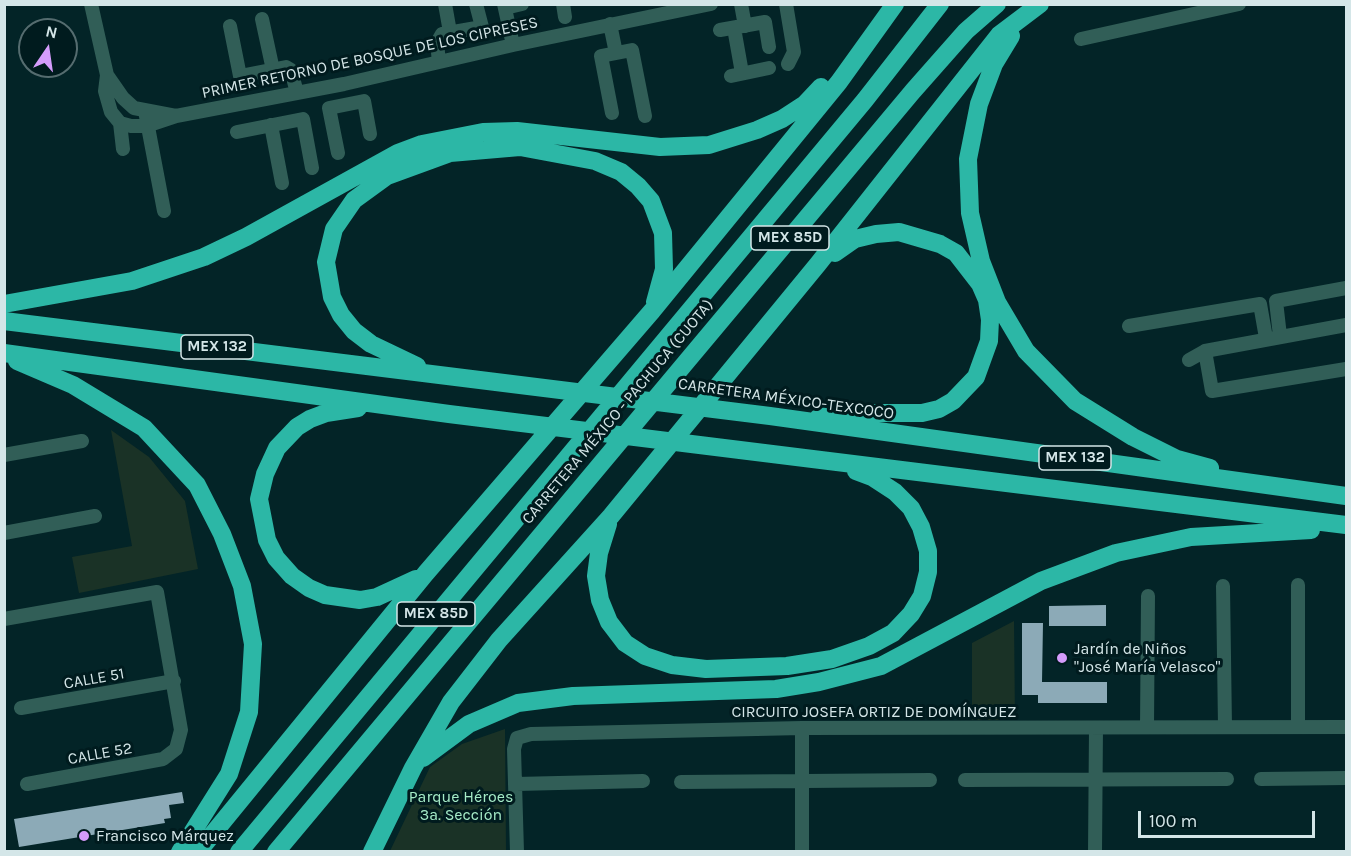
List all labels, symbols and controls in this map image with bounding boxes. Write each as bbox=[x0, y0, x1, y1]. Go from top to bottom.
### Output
street label: PRIMER RETORNO DE BOSQUE DE LOS CIPRESES bbox=[200, 13, 540, 103]
north arrow bbox=[18, 18, 78, 78]
text: N bbox=[44, 21, 59, 42]
road number: MEX 85D bbox=[751, 226, 829, 250]
street label: CARRETERA MÉXICO - PACHUCA (CUOTA) bbox=[518, 296, 718, 528]
road number: MEX 132 bbox=[181, 335, 253, 359]
street label: CARRETERA MÉXICO-TEXCOCO bbox=[677, 374, 895, 424]
road number: MEX 132 bbox=[1039, 446, 1111, 470]
road number: MEX 85D bbox=[397, 602, 475, 626]
place label: Jardín de Niños "José María Velasco" bbox=[1074, 639, 1220, 677]
marker: Jardín de Niños "José María Velasco" bbox=[1055, 651, 1069, 665]
street label: CALLE 51 bbox=[62, 664, 126, 694]
street label: CIRCUITO JOSEFA ORTIZ DE DOMÍNGUEZ bbox=[731, 702, 1017, 722]
street label: CALLE 52 bbox=[66, 739, 134, 769]
park label: Parque Héroes 3a. Sección bbox=[409, 787, 513, 825]
scale bar bbox=[1141, 799, 1318, 837]
text: 100 m bbox=[1149, 810, 1197, 832]
place label: Francisco Márquez bbox=[96, 826, 234, 846]
marker: Francisco Márquez bbox=[77, 829, 91, 843]

